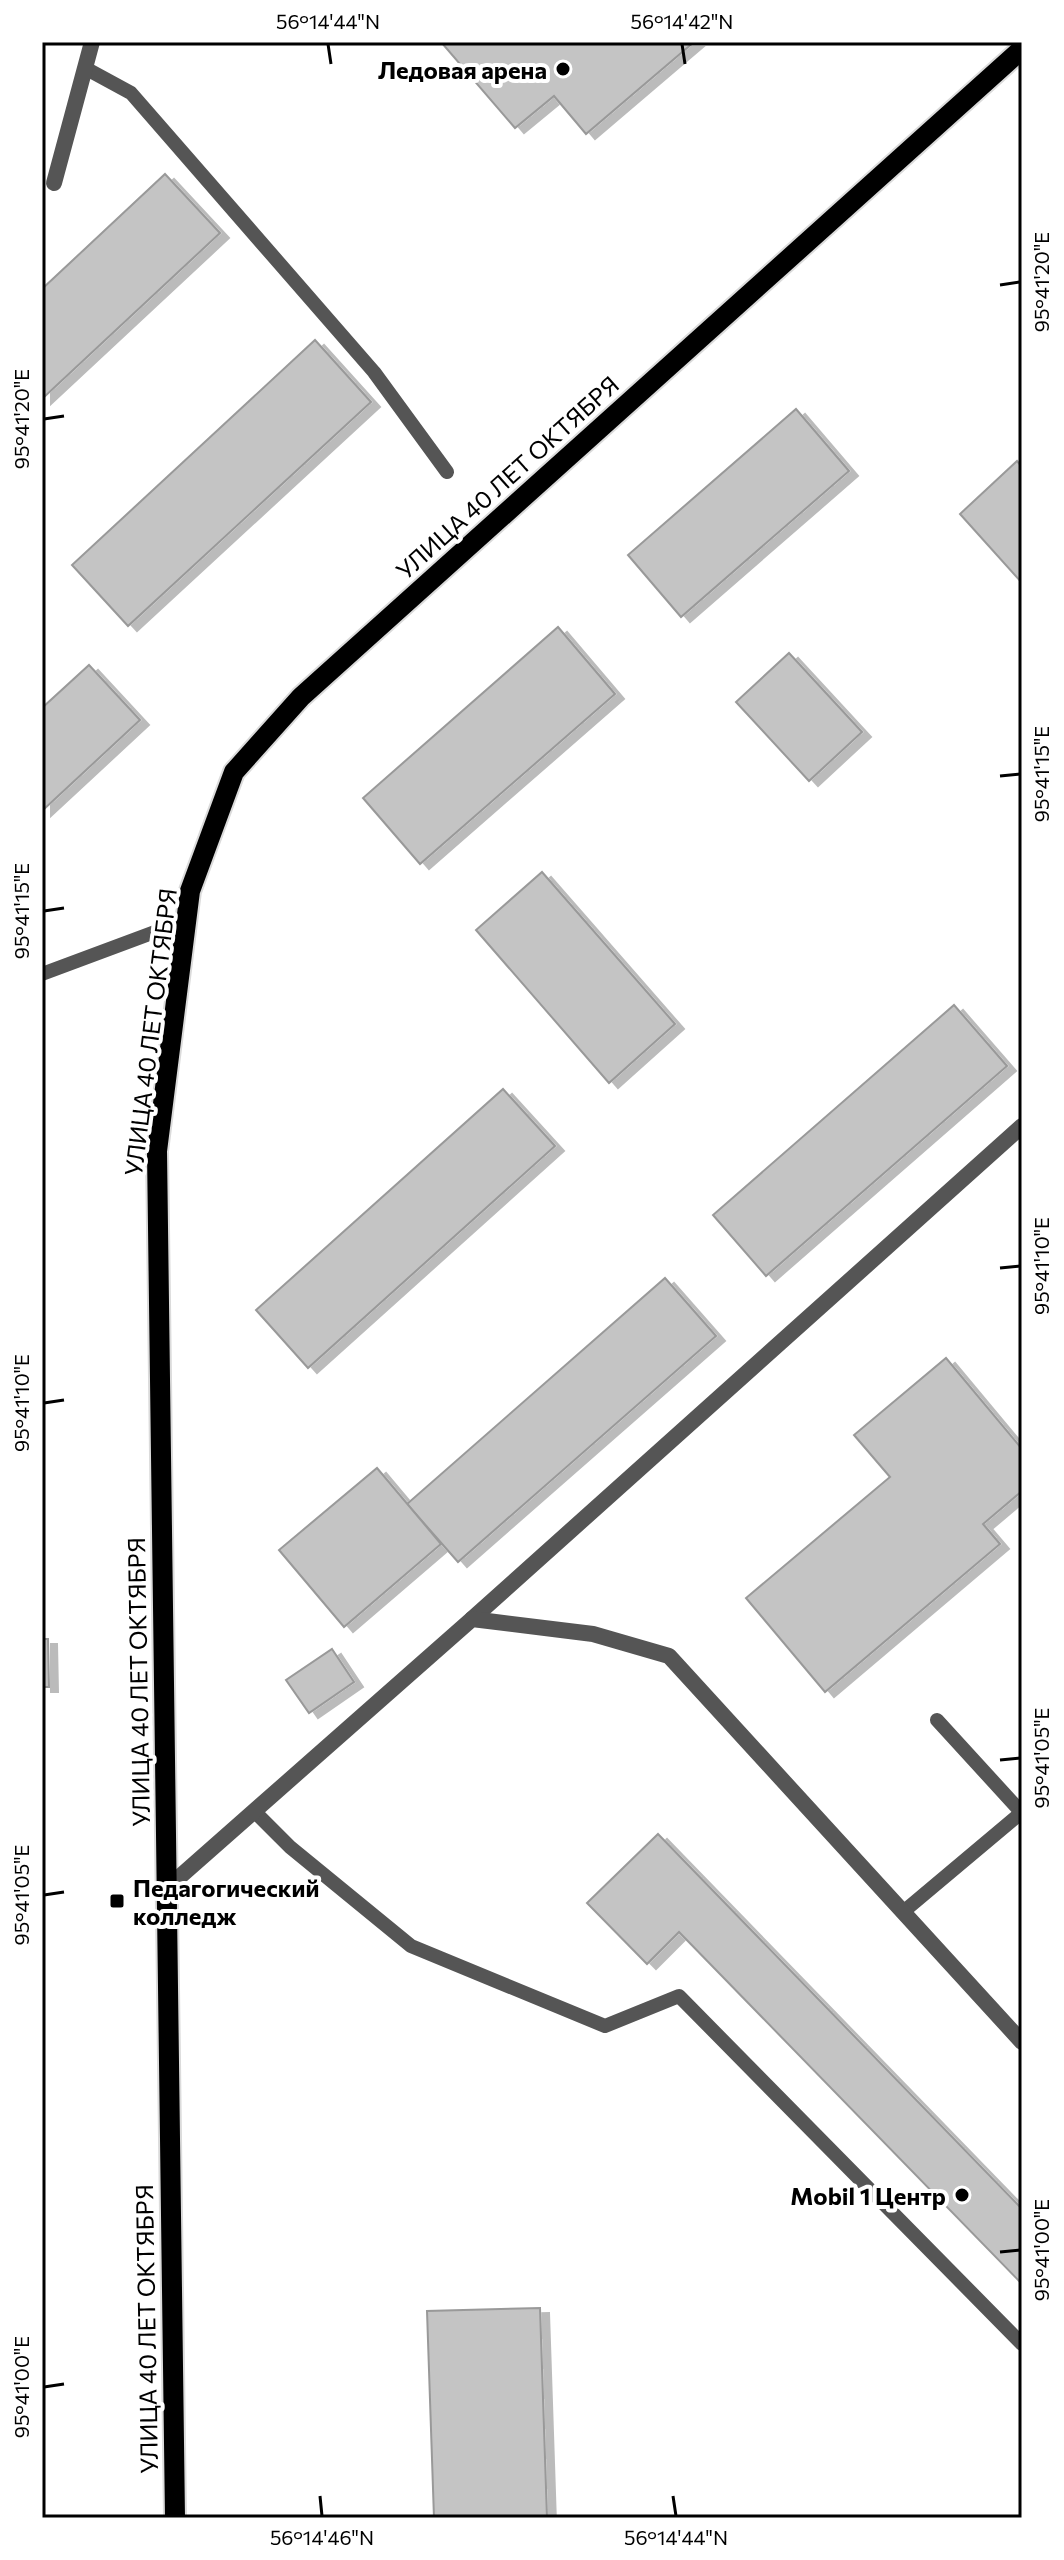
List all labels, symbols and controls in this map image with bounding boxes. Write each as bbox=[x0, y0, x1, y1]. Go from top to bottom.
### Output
text: 56°14'44"N bbox=[276, 9, 380, 33]
text: 56°14'42"N bbox=[631, 9, 733, 33]
place label: Ледовая арена bbox=[378, 55, 547, 84]
marker: Ледовая арена bbox=[554, 60, 572, 78]
text: 95°41'20"E bbox=[1029, 232, 1053, 332]
text: 95°41'20"E bbox=[9, 369, 33, 469]
street label: УЛИЦА 40 ЛЕТ ОКТЯБРЯ bbox=[390, 369, 624, 585]
text: 95°41'15"E bbox=[1029, 726, 1053, 822]
text: 95°41'15"E bbox=[9, 863, 33, 959]
street label: УЛИЦА 40 ЛЕТ ОКТЯБРЯ bbox=[118, 887, 182, 1177]
text: 95°41'10"E bbox=[1029, 1217, 1053, 1315]
text: 95°41'10"E bbox=[9, 1354, 33, 1452]
street label: УЛИЦА 40 ЛЕТ ОКТЯБРЯ bbox=[121, 1537, 155, 1827]
text: 95°41'05"E bbox=[1029, 1708, 1053, 1808]
text: 95°41'05"E bbox=[9, 1845, 33, 1945]
place label: Педагогический колледж bbox=[133, 1873, 320, 1930]
marker: Педагогический колледж bbox=[108, 1892, 126, 1910]
place label: Mobil 1 Центр bbox=[790, 2181, 946, 2210]
street label: УЛИЦА 40 ЛЕТ ОКТЯБРЯ bbox=[129, 2184, 163, 2474]
marker: Mobil 1 Центр bbox=[953, 2186, 971, 2204]
text: 95°41'00"E bbox=[1029, 2199, 1053, 2301]
text: 95°41'00"E bbox=[9, 2336, 33, 2438]
text: 56°14'46"N bbox=[270, 2525, 374, 2549]
text: 56°14'44"N bbox=[624, 2525, 728, 2549]

